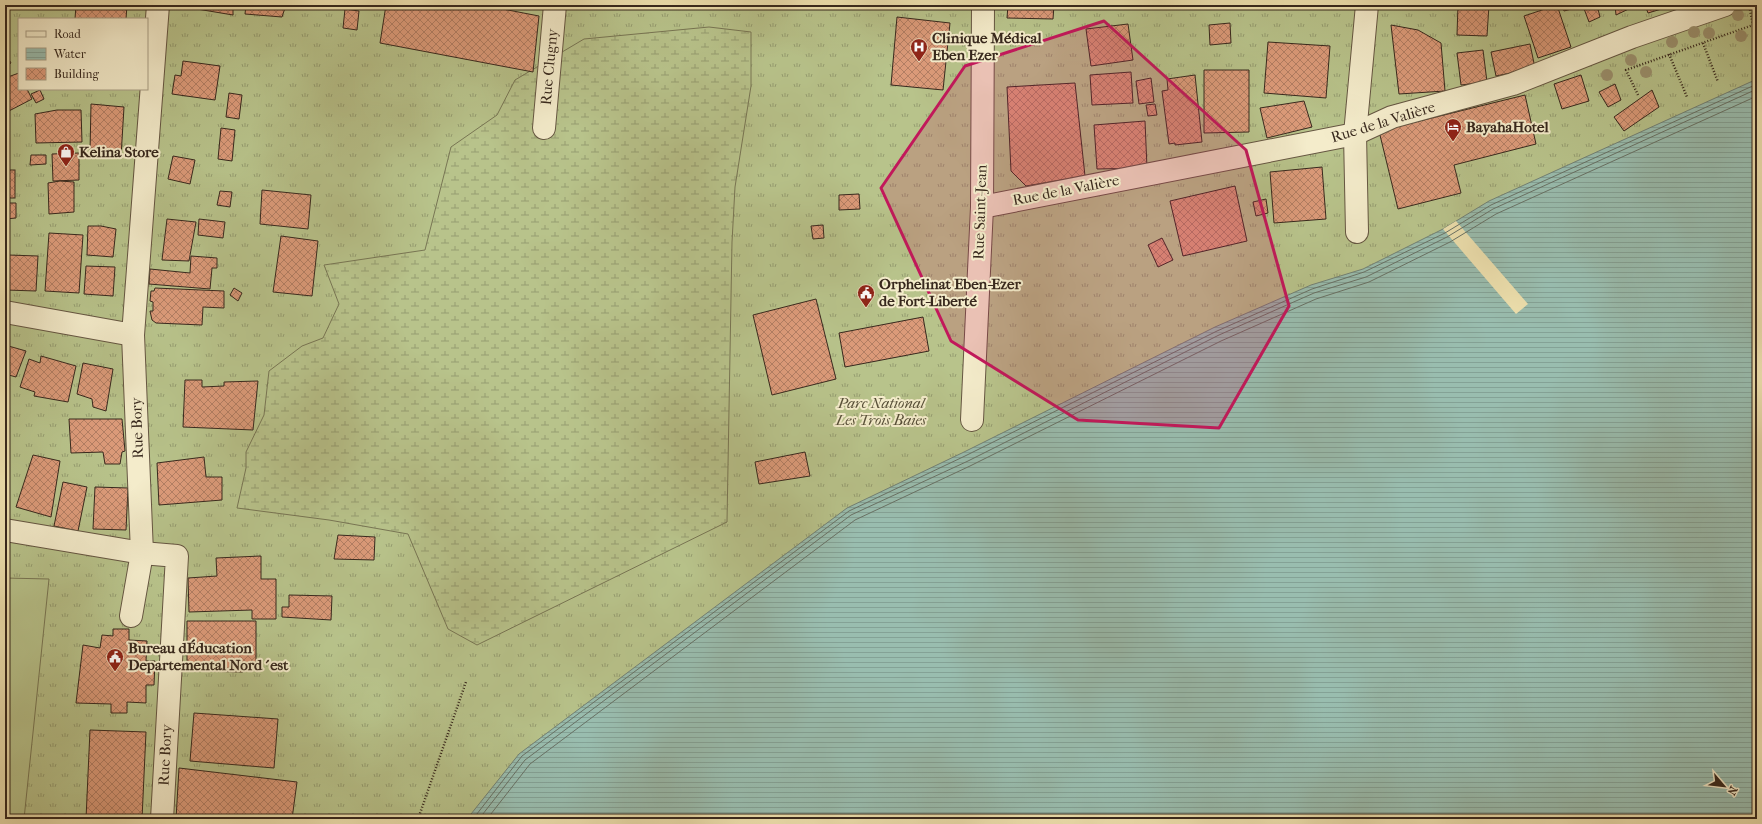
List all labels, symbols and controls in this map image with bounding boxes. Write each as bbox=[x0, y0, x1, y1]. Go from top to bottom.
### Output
legend bbox=[18, 18, 148, 90]
text: Road bbox=[54, 27, 81, 41]
street label: Rue Clugny bbox=[537, 27, 561, 106]
place label: Clinique Médical Eben Ezer bbox=[932, 29, 1043, 64]
hospital icon: Clinique Médical Eben Ezer bbox=[909, 37, 929, 62]
text: Water bbox=[53, 47, 87, 61]
text: Building bbox=[54, 67, 99, 81]
street label: Rue de la Valière bbox=[1329, 97, 1438, 146]
hotel icon: BayahaHotel bbox=[1443, 117, 1463, 142]
place label: BayahaHotel bbox=[1466, 118, 1549, 136]
shop icon: Kelina Store bbox=[56, 142, 76, 167]
place label: Kelina Store bbox=[79, 143, 159, 161]
street label: Rue Saint-Jean bbox=[969, 164, 991, 260]
street label: Rue de la Valière bbox=[1011, 171, 1121, 209]
place label: Orphelinat Eben-Ezer de Fort-Liberté bbox=[879, 275, 1021, 310]
public building icon: Orphelinat Eben-Ezer de Fort-Liberté bbox=[856, 283, 876, 308]
park label: Parc National Les Trois Baies bbox=[835, 394, 927, 429]
street label: Rue Bory bbox=[127, 396, 147, 459]
place label: Bureau dÉducation Departemental Nord´est bbox=[128, 639, 289, 674]
public building icon: Bureau dÉducation Departemental Nord´est bbox=[105, 647, 125, 672]
street label: Rue Bory bbox=[154, 723, 176, 786]
north arrow bbox=[1704, 766, 1744, 806]
text: N bbox=[1724, 784, 1740, 798]

